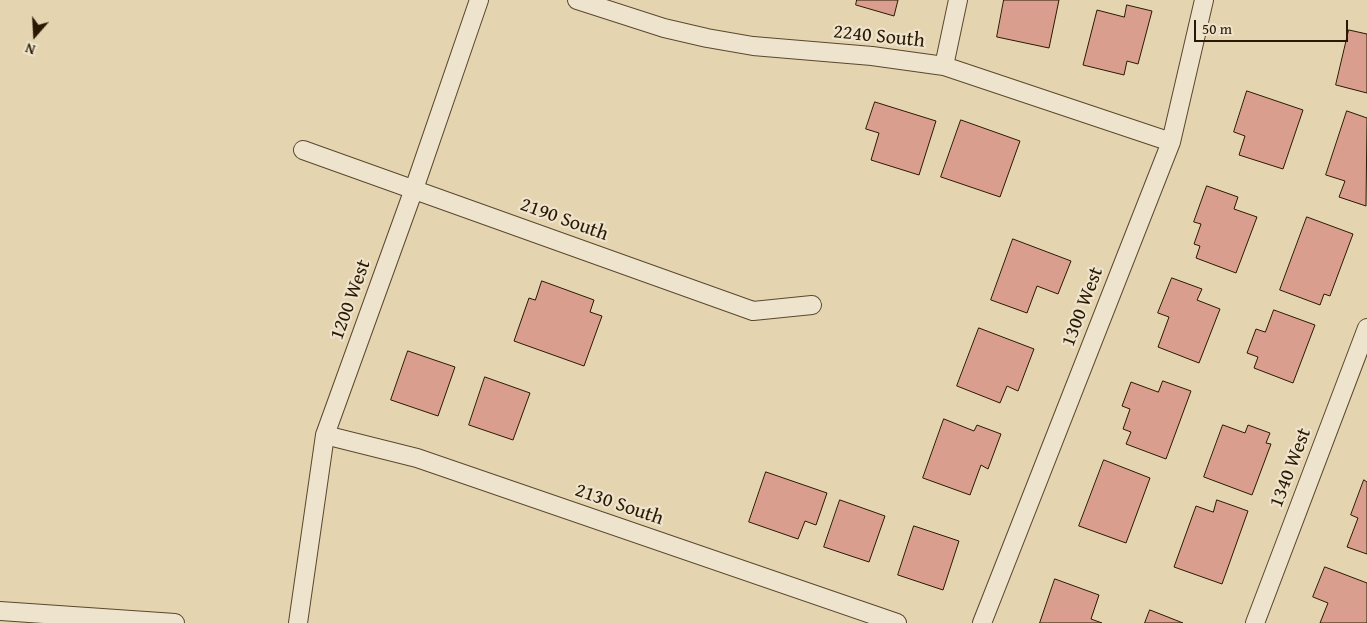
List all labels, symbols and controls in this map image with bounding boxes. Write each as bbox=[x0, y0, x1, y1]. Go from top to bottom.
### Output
north arrow bbox=[10, 10, 60, 60]
scale bar bbox=[1197, 10, 1351, 42]
text: 50 m bbox=[1202, 18, 1232, 39]
street label: 2240 South bbox=[832, 20, 926, 54]
text: N bbox=[22, 38, 38, 60]
street label: 2190 South bbox=[517, 193, 611, 247]
street label: 1200 West bbox=[325, 257, 377, 343]
street label: 1300 West bbox=[1057, 264, 1109, 350]
street label: 1340 West bbox=[1265, 425, 1317, 511]
street label: 2130 South bbox=[572, 479, 666, 531]

